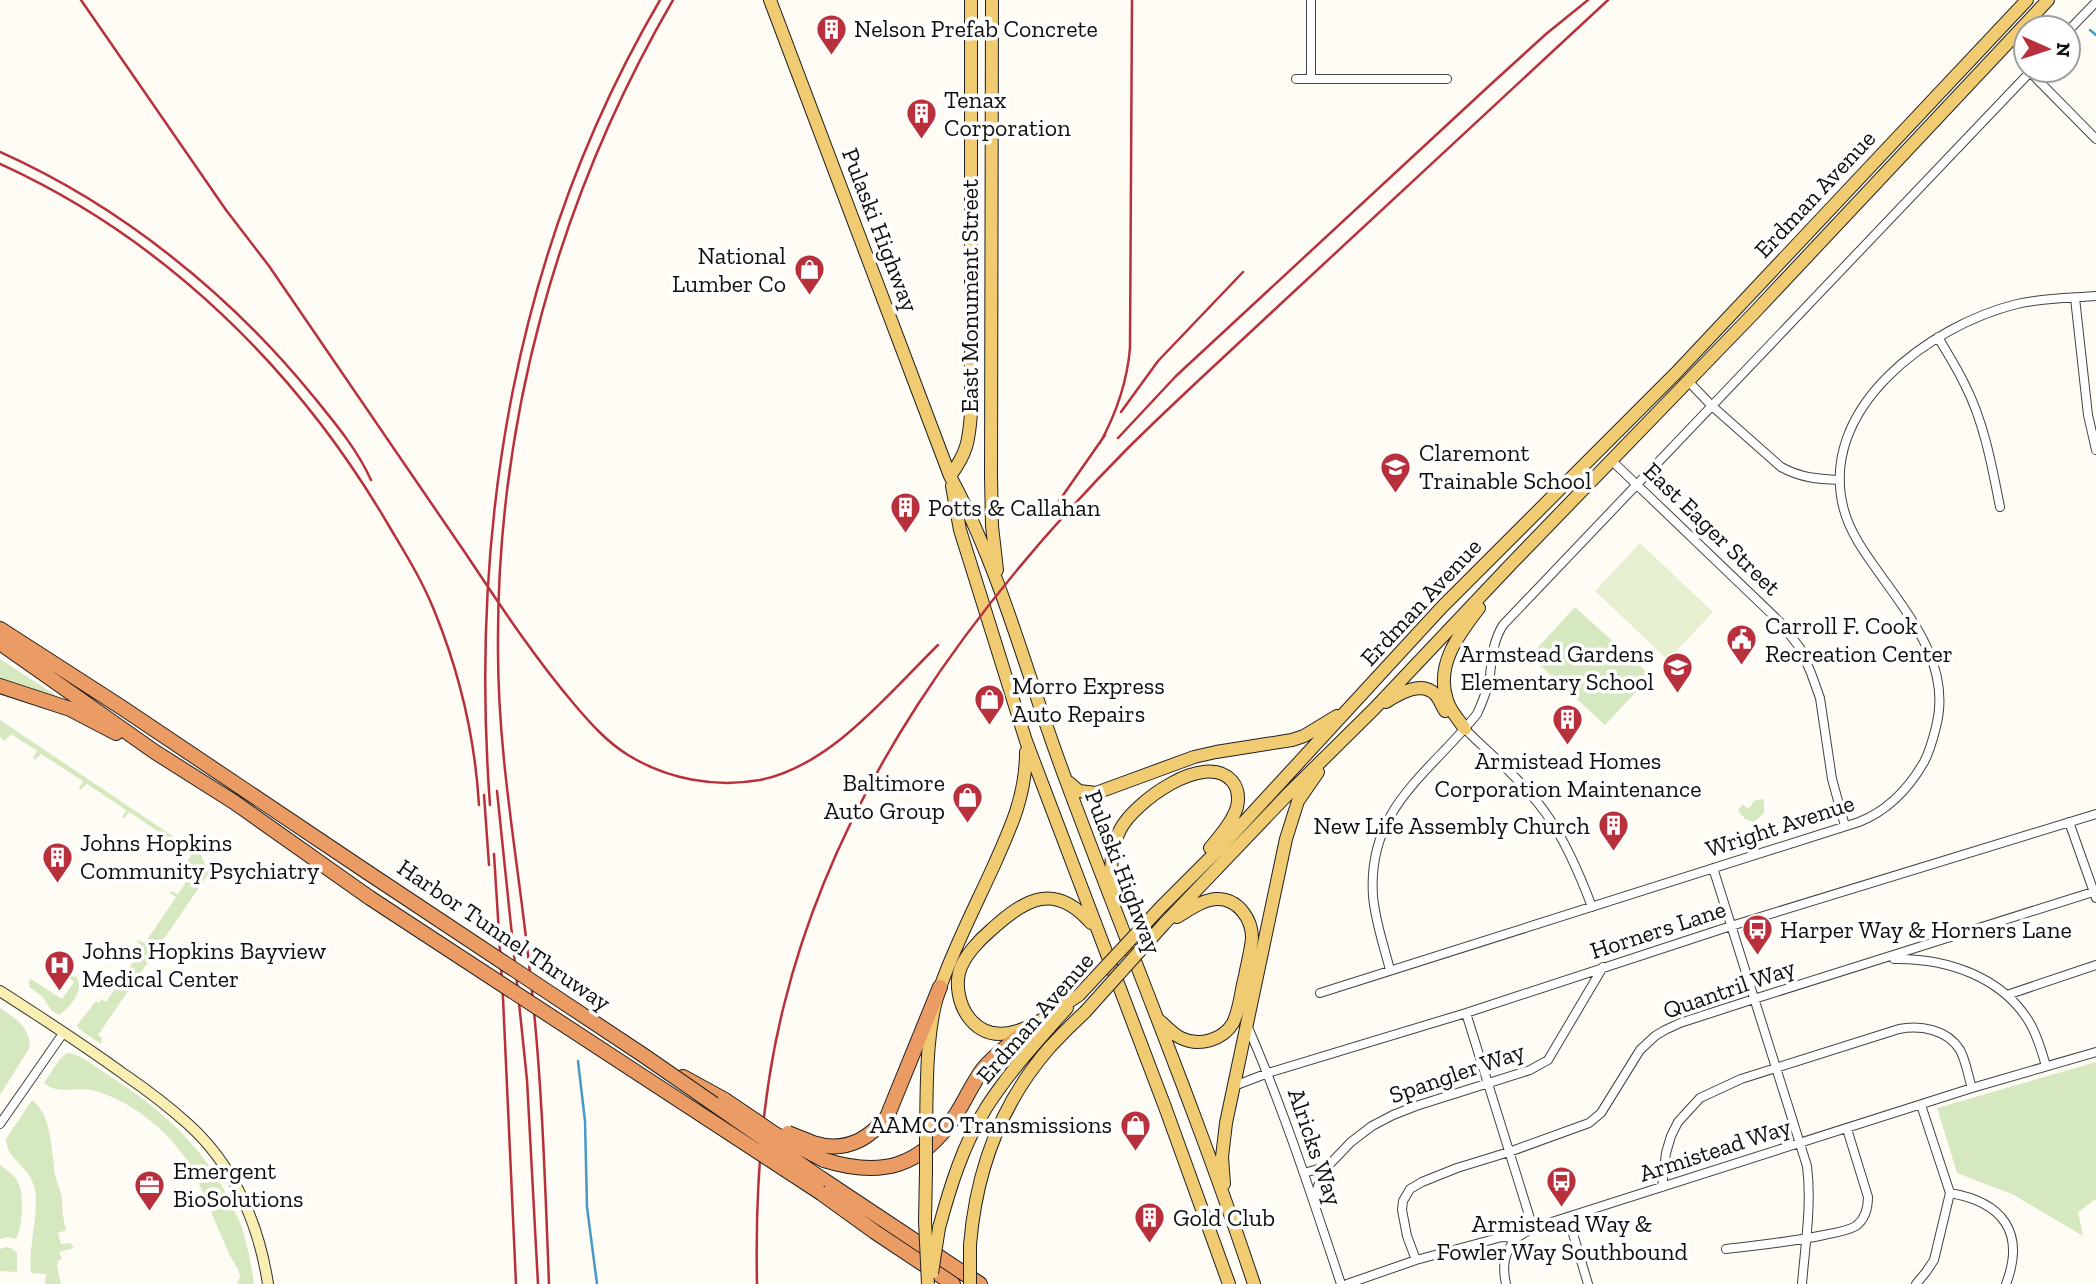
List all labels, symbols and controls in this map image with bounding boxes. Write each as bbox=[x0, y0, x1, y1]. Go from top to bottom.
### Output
building icon: Nelson Prefab Concrete bbox=[814, 12, 848, 56]
place label: Nelson Prefab Concrete bbox=[854, 14, 1098, 43]
north arrow bbox=[2012, 14, 2082, 84]
text: N bbox=[2052, 42, 2075, 58]
place label: Tenax Corporation bbox=[944, 85, 1071, 142]
building icon: Tenax Corporation bbox=[904, 97, 938, 141]
street label: Erdman Avenue bbox=[1748, 124, 1881, 264]
street label: Pulaski Highway bbox=[836, 144, 925, 316]
street label: East Monument Street bbox=[955, 179, 984, 413]
place label: National Lumber Co bbox=[672, 241, 786, 298]
shop icon: National Lumber Co bbox=[792, 253, 826, 297]
place label: Claremont Trainable School bbox=[1419, 438, 1592, 495]
school or university icon: Claremont Trainable School bbox=[1379, 450, 1413, 494]
street label: East Eager Street bbox=[1638, 456, 1787, 601]
building icon: Potts & Callahan bbox=[888, 491, 922, 535]
place label: Potts & Callahan bbox=[928, 493, 1101, 522]
street label: Erdman Avenue bbox=[1354, 532, 1487, 672]
place label: Carroll F. Cook Recreation Center bbox=[1765, 611, 1953, 668]
public building icon: Carroll F. Cook Recreation Center bbox=[1725, 623, 1759, 667]
place label: Armstead Gardens Elementary School bbox=[1460, 639, 1654, 696]
school or university icon: Armstead Gardens Elementary School bbox=[1660, 651, 1694, 695]
place label: Morro Express Auto Repairs bbox=[1012, 671, 1165, 728]
shop icon: Morro Express Auto Repairs bbox=[972, 683, 1006, 727]
building icon: Armistead Homes Corporation Maintenance bbox=[1551, 702, 1585, 746]
place label: Armistead Homes Corporation Maintenance bbox=[1435, 746, 1701, 803]
place label: Baltimore Auto Group bbox=[824, 768, 945, 825]
shop icon: Baltimore Auto Group bbox=[951, 780, 985, 824]
street label: Pulaski Highway bbox=[1079, 786, 1168, 958]
street label: Wright Avenue bbox=[1702, 788, 1858, 863]
building icon: New Life Assembly Church bbox=[1596, 809, 1630, 853]
place label: New Life Assembly Church bbox=[1314, 811, 1591, 840]
place label: Johns Hopkins Community Psychiatry bbox=[80, 828, 320, 885]
building icon: Johns Hopkins Community Psychiatry bbox=[40, 840, 74, 884]
street label: Harbor Tunnel Thruway bbox=[392, 852, 617, 1017]
street label: Horners Lane bbox=[1586, 894, 1729, 965]
bus stop icon: Harper Way & Horners Lane bbox=[1740, 913, 1774, 957]
place label: Harper Way & Horners Lane bbox=[1780, 915, 2072, 944]
place label: Johns Hopkins Bayview Medical Center bbox=[82, 936, 327, 993]
street label: Erdman Avenue bbox=[970, 946, 1099, 1089]
hospital icon: Johns Hopkins Bayview Medical Center bbox=[42, 948, 76, 992]
street label: Quantril Way bbox=[1659, 952, 1799, 1025]
street label: Spangler Way bbox=[1385, 1036, 1529, 1109]
street label: Alricks Way bbox=[1282, 1084, 1349, 1210]
shop icon: AAMCO Transmissions bbox=[1118, 1108, 1152, 1152]
place label: AAMCO Transmissions bbox=[870, 1110, 1112, 1139]
street label: Armistead Way bbox=[1635, 1111, 1795, 1188]
place label: Emergent BioSolutions bbox=[173, 1156, 304, 1213]
bus stop icon: Armistead Way & Fowler Way Southbound bbox=[1545, 1165, 1579, 1209]
office icon: Emergent BioSolutions bbox=[133, 1168, 167, 1212]
building icon: Gold Club bbox=[1133, 1201, 1167, 1245]
place label: Gold Club bbox=[1173, 1203, 1275, 1232]
place label: Armistead Way & Fowler Way Southbound bbox=[1436, 1209, 1688, 1266]

